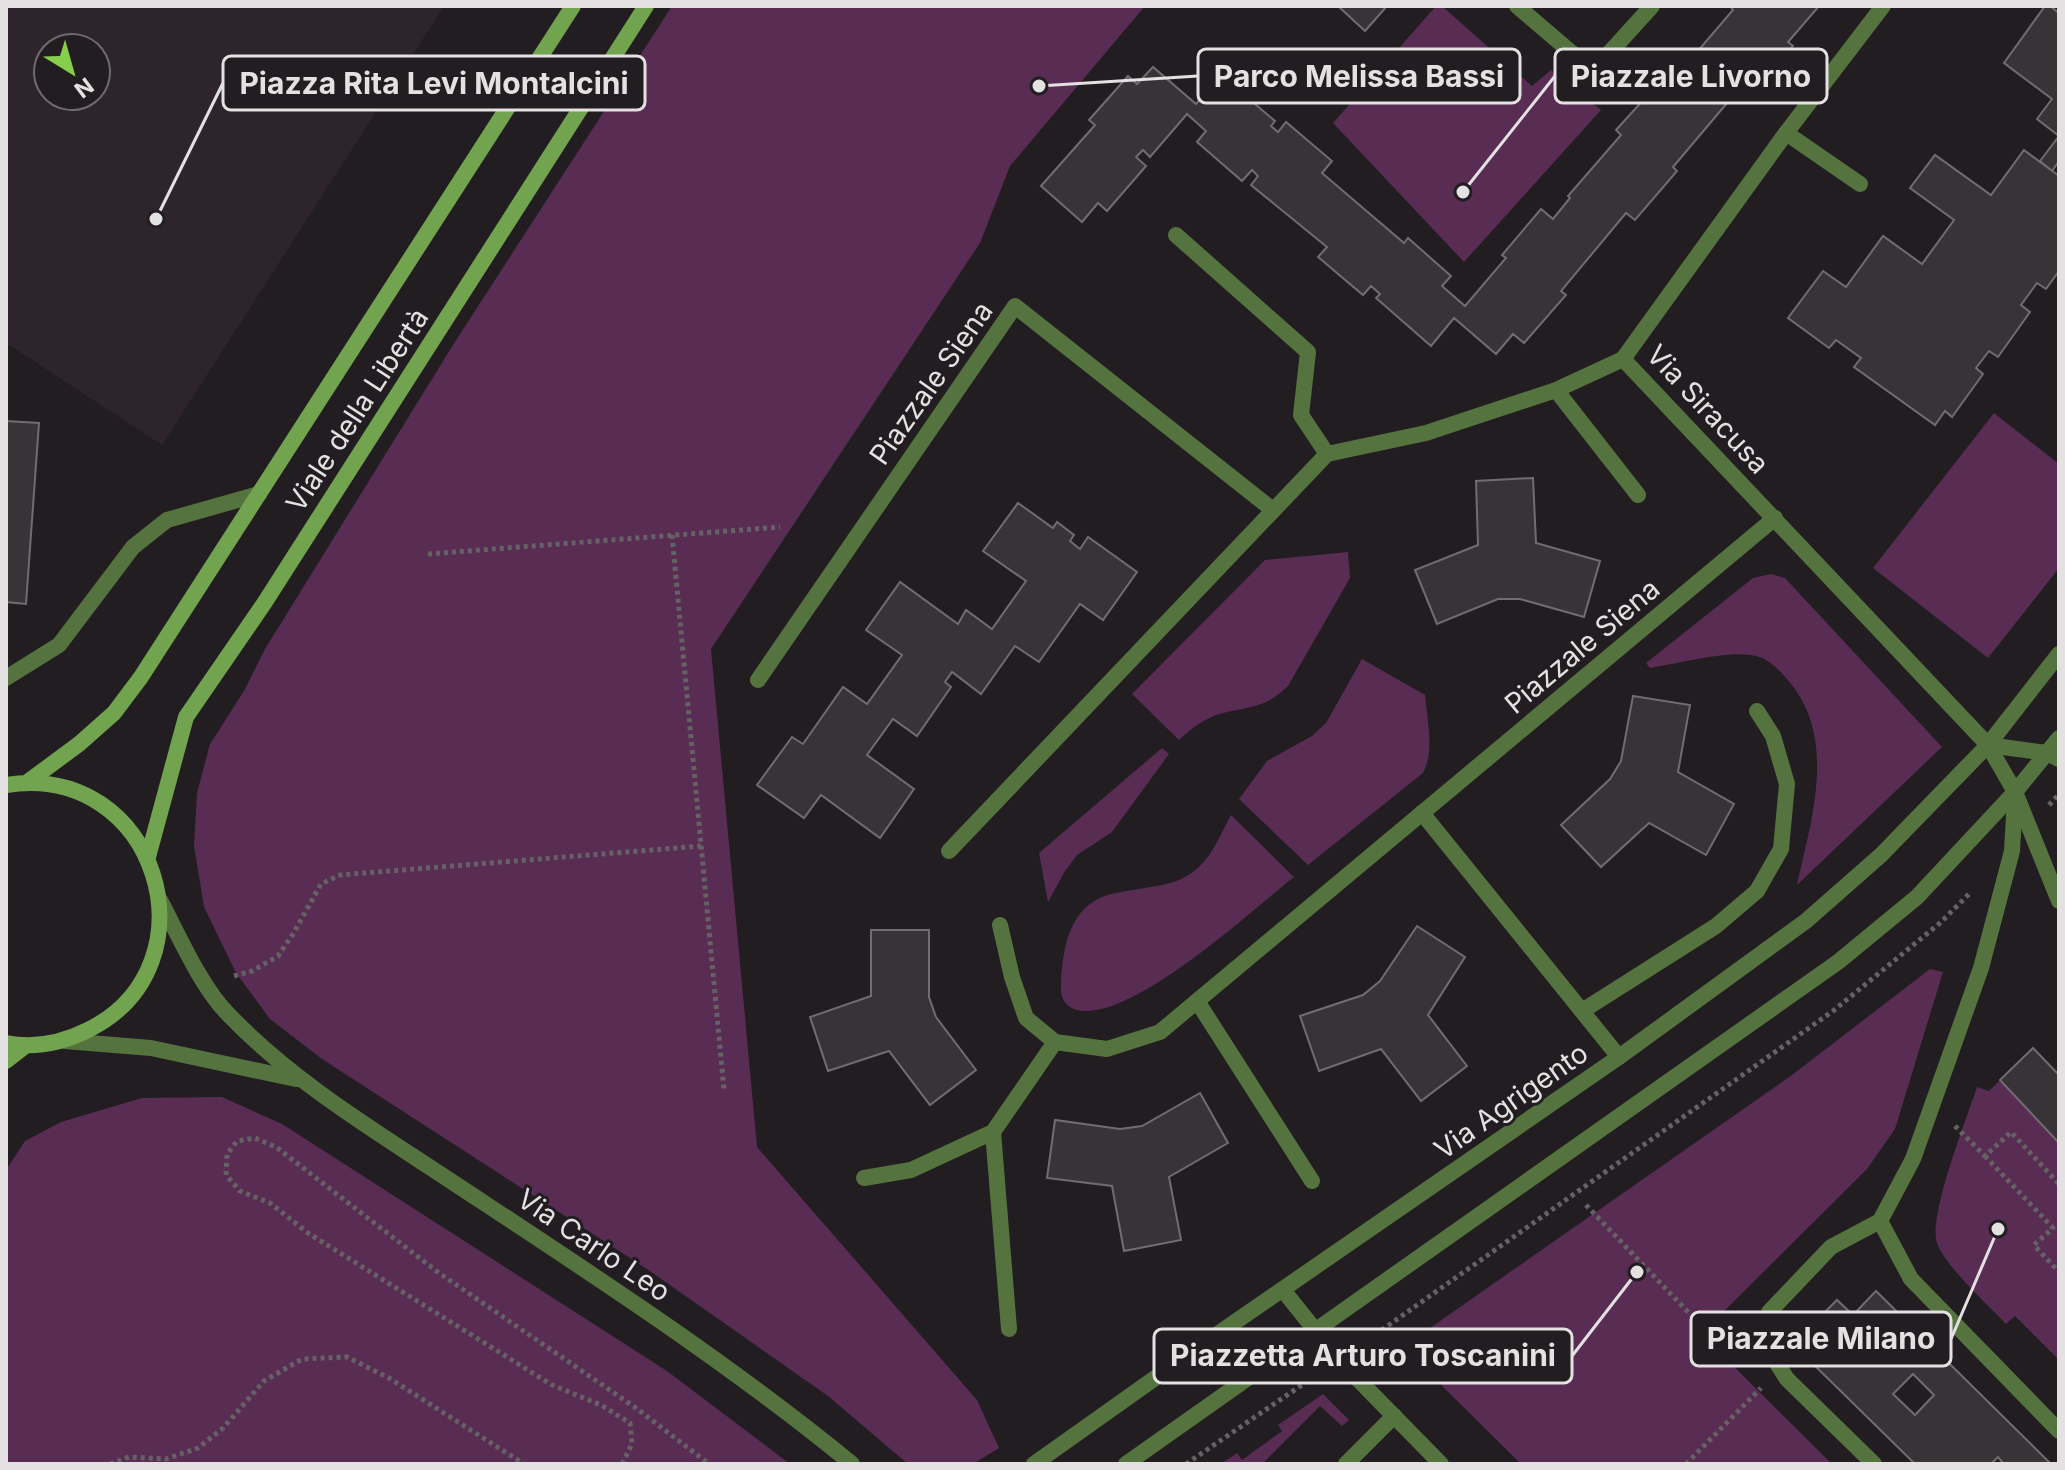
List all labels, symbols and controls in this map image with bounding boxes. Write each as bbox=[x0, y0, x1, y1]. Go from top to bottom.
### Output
north arrow bbox=[32, 32, 112, 112]
callout: Parco Melissa Bassi bbox=[1198, 49, 1520, 103]
callout: Piazzale Livorno bbox=[1555, 49, 1827, 103]
callout: Piazza Rita Levi Montalcini bbox=[223, 56, 645, 110]
text: Parco Melissa Bassi bbox=[1214, 58, 1504, 94]
text: Piazzale Livorno bbox=[1571, 58, 1811, 94]
text: Piazza Rita Levi Montalcini bbox=[239, 65, 629, 101]
text: N bbox=[70, 73, 99, 103]
street label: Piazzale Siena bbox=[862, 295, 1000, 471]
street label: Viale della Libertà bbox=[279, 302, 435, 518]
street label: Via Siracusa bbox=[1640, 338, 1776, 480]
street label: Piazzale Siena bbox=[1498, 571, 1666, 721]
street label: Via Agrigento bbox=[1428, 1036, 1594, 1166]
street label: Via Carlo Leo bbox=[511, 1181, 677, 1309]
callout: Piazzale Milano bbox=[1691, 1312, 1951, 1366]
text: Piazzale Milano bbox=[1707, 1320, 1935, 1356]
callout: Piazzetta Arturo Toscanini bbox=[1154, 1329, 1572, 1383]
text: Piazzetta Arturo Toscanini bbox=[1170, 1337, 1556, 1373]

